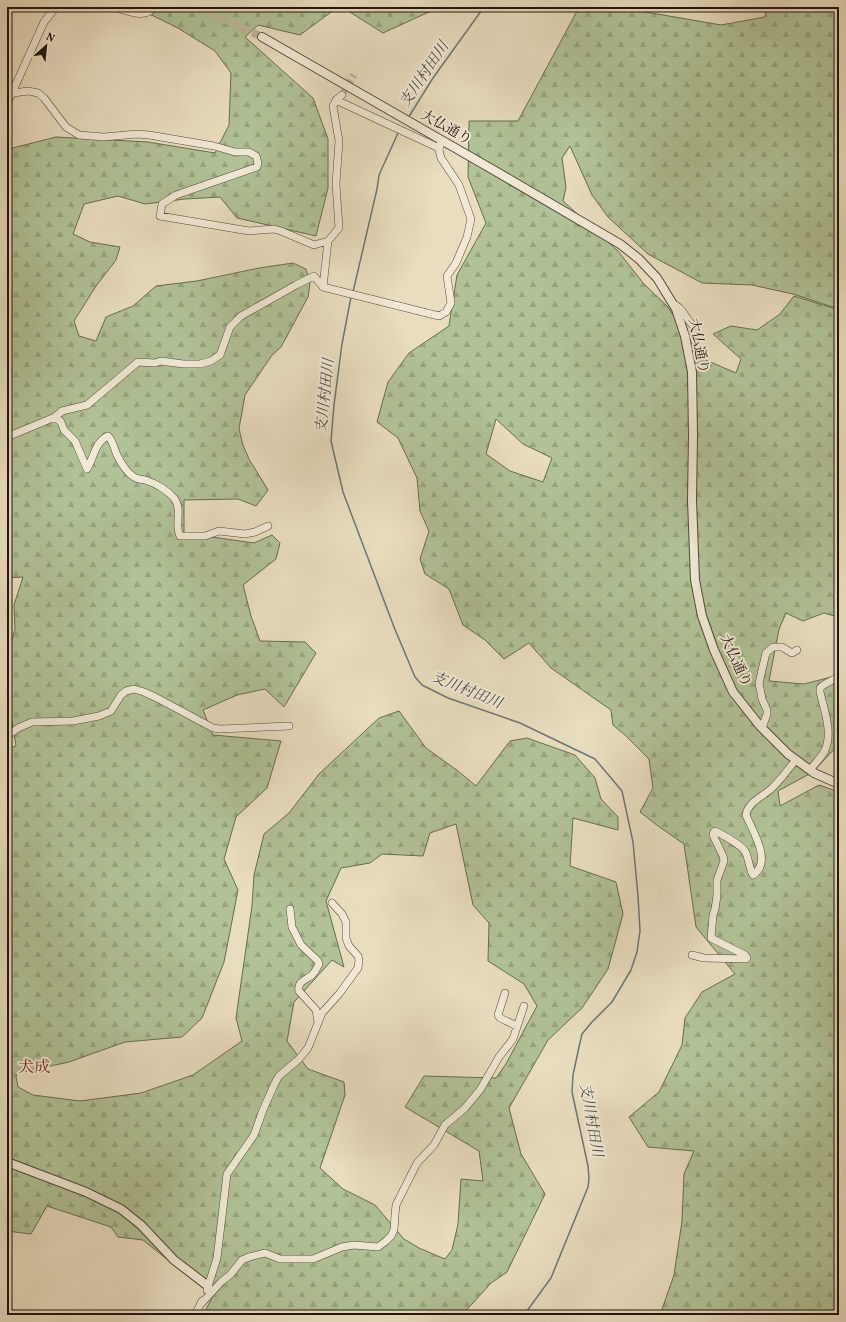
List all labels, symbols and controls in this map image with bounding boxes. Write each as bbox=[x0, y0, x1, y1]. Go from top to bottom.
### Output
north arrow bbox=[26, 26, 66, 66]
text: N bbox=[43, 30, 57, 47]
water label: 支川村田川 bbox=[395, 36, 456, 112]
street label: 大仏通り bbox=[417, 106, 475, 150]
street label: 大仏通り bbox=[683, 317, 713, 375]
water label: 支川村田川 bbox=[312, 356, 341, 434]
street label: 大仏通り bbox=[715, 632, 755, 690]
water label: 支川村田川 bbox=[427, 667, 507, 716]
district label: 犬成 bbox=[18, 1057, 50, 1079]
water label: 支川村田川 bbox=[573, 1081, 607, 1161]

